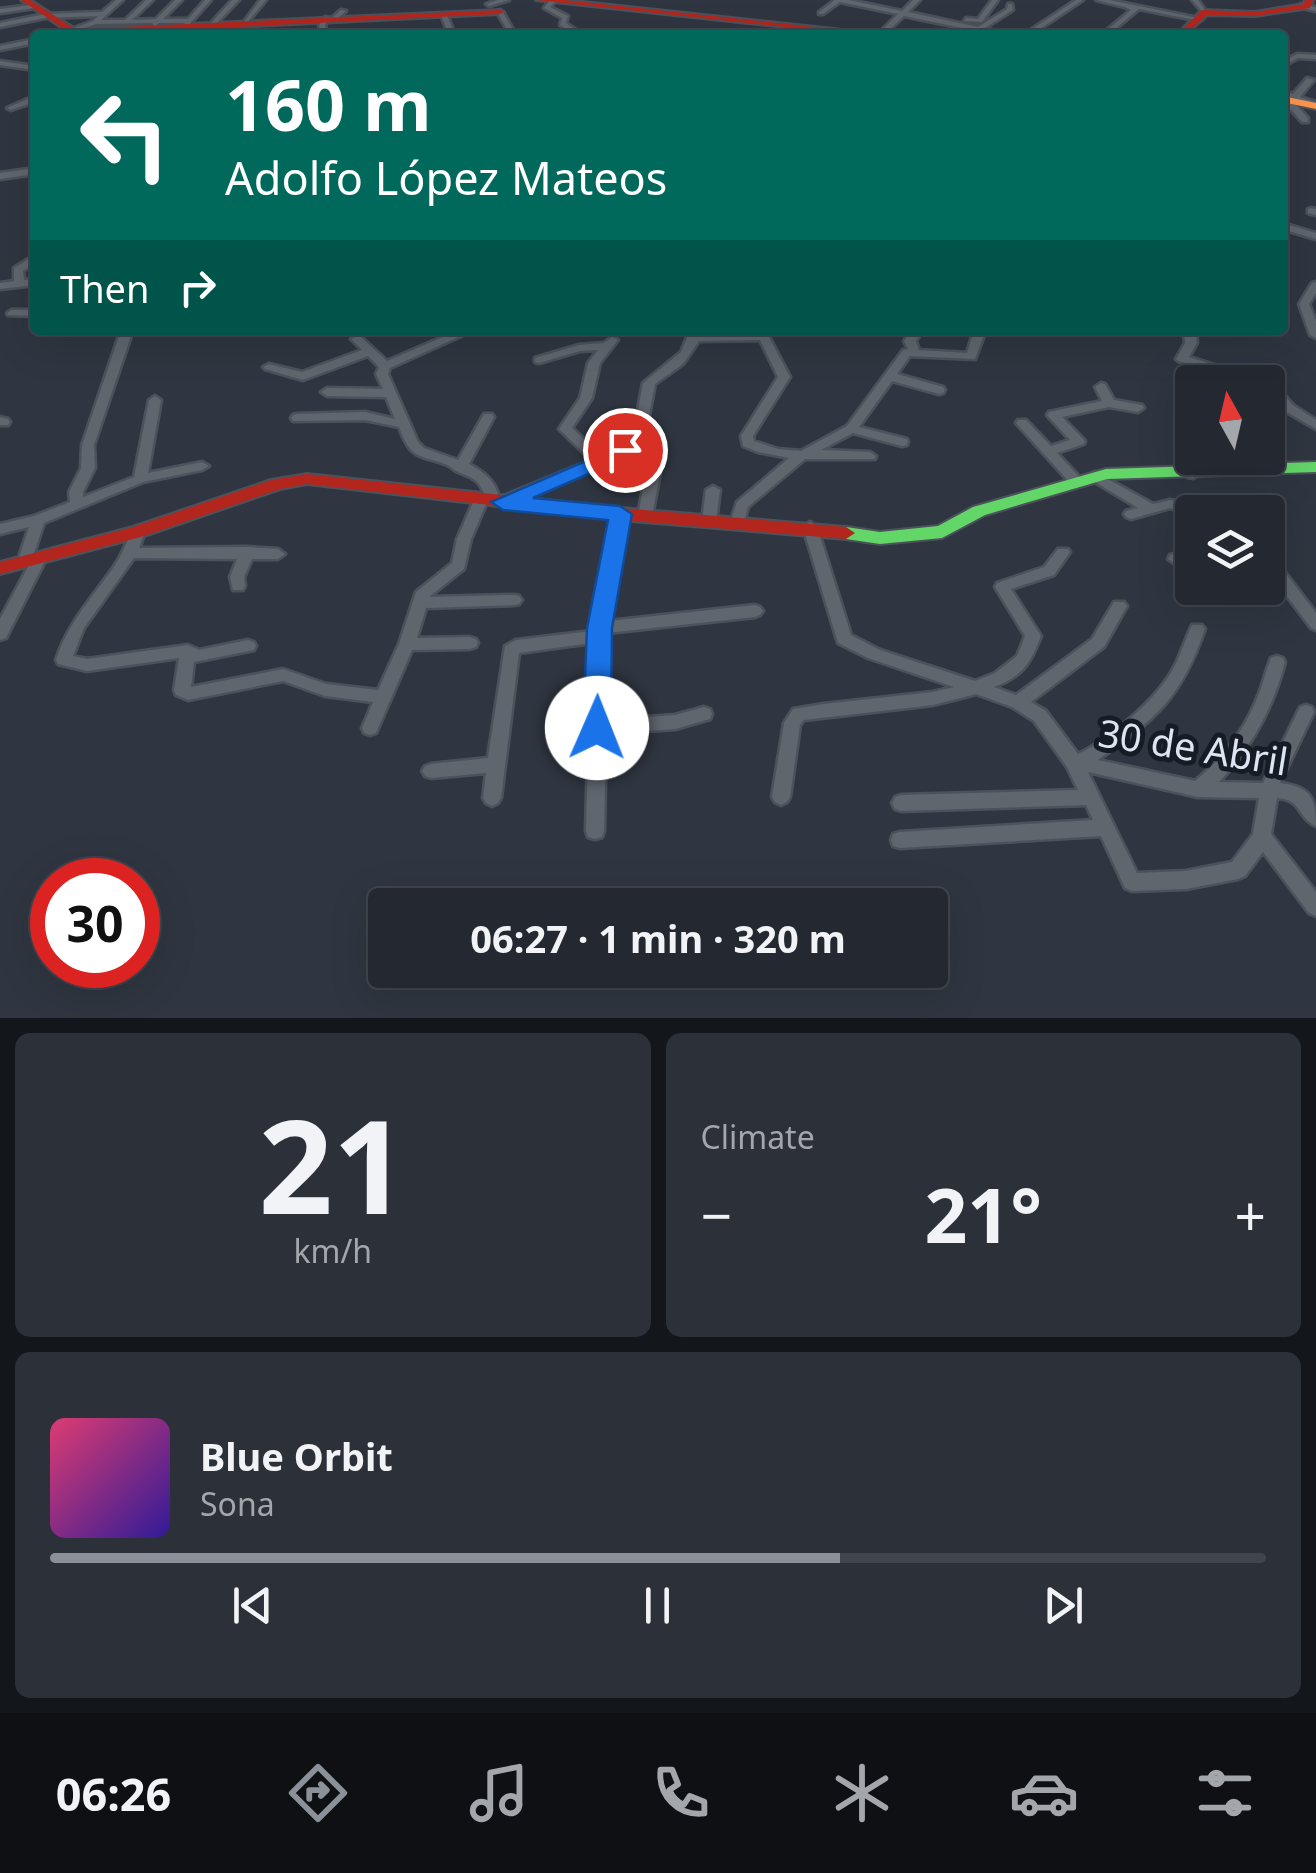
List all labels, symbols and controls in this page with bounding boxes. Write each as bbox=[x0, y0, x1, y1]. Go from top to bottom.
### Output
text: 160 m bbox=[225, 56, 432, 152]
icon: left bbox=[60, 70, 190, 200]
text: Adolfo López Mateos bbox=[225, 147, 667, 208]
icon: right bbox=[170, 260, 225, 315]
text: Then bbox=[60, 262, 150, 314]
north arrow bbox=[1175, 365, 1285, 475]
map controls bbox=[1175, 365, 1285, 605]
pin bbox=[583, 408, 668, 493]
icon: arrive bbox=[598, 423, 653, 478]
button: layers bbox=[1175, 495, 1285, 605]
position arrow bbox=[545, 676, 649, 780]
street label: 30 de Abril bbox=[1095, 705, 1292, 787]
speed limit sign: 30 bbox=[30, 858, 160, 988]
text: 06:27 · 1 min · 320 m bbox=[470, 912, 846, 964]
text: 21 bbox=[258, 1075, 407, 1252]
text: Climate bbox=[701, 1115, 815, 1158]
text: 21° bbox=[924, 1163, 1042, 1265]
text: − bbox=[701, 1177, 732, 1252]
text: + bbox=[1235, 1177, 1266, 1252]
text: km/h bbox=[293, 1229, 372, 1272]
text: Blue Orbit bbox=[200, 1430, 393, 1482]
text: Sona bbox=[200, 1482, 275, 1525]
icon: previous bbox=[225, 1578, 280, 1633]
icon: pause bbox=[630, 1578, 685, 1633]
icon: next bbox=[1036, 1578, 1091, 1633]
icon: directions bbox=[283, 1758, 353, 1828]
icon: music bbox=[464, 1758, 534, 1828]
icon: phone bbox=[646, 1758, 716, 1828]
icon: climate bbox=[827, 1758, 897, 1828]
icon: car bbox=[1009, 1758, 1079, 1828]
icon: filters bbox=[1190, 1758, 1260, 1828]
text: 06:26 bbox=[56, 1763, 171, 1824]

